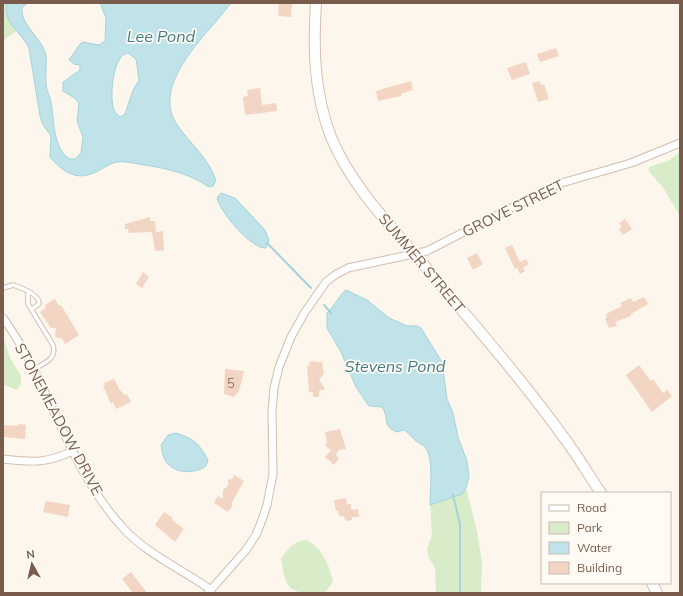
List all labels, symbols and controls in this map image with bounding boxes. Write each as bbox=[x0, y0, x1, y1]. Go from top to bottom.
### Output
water label: Lee Pond bbox=[127, 26, 196, 46]
street label: GROVE STREET bbox=[459, 175, 567, 241]
street label: SUMMER STREET bbox=[375, 209, 469, 317]
street label: STONEMEADOW DRIVE bbox=[11, 340, 107, 498]
water label: Stevens Pond bbox=[345, 356, 446, 376]
house number: 5 bbox=[227, 375, 235, 391]
legend bbox=[541, 492, 671, 584]
text: Road bbox=[577, 500, 606, 515]
text: Park bbox=[577, 520, 603, 535]
text: Water bbox=[577, 540, 613, 555]
north arrow bbox=[12, 544, 52, 584]
text: N bbox=[26, 547, 36, 562]
text: Building bbox=[577, 560, 622, 575]

